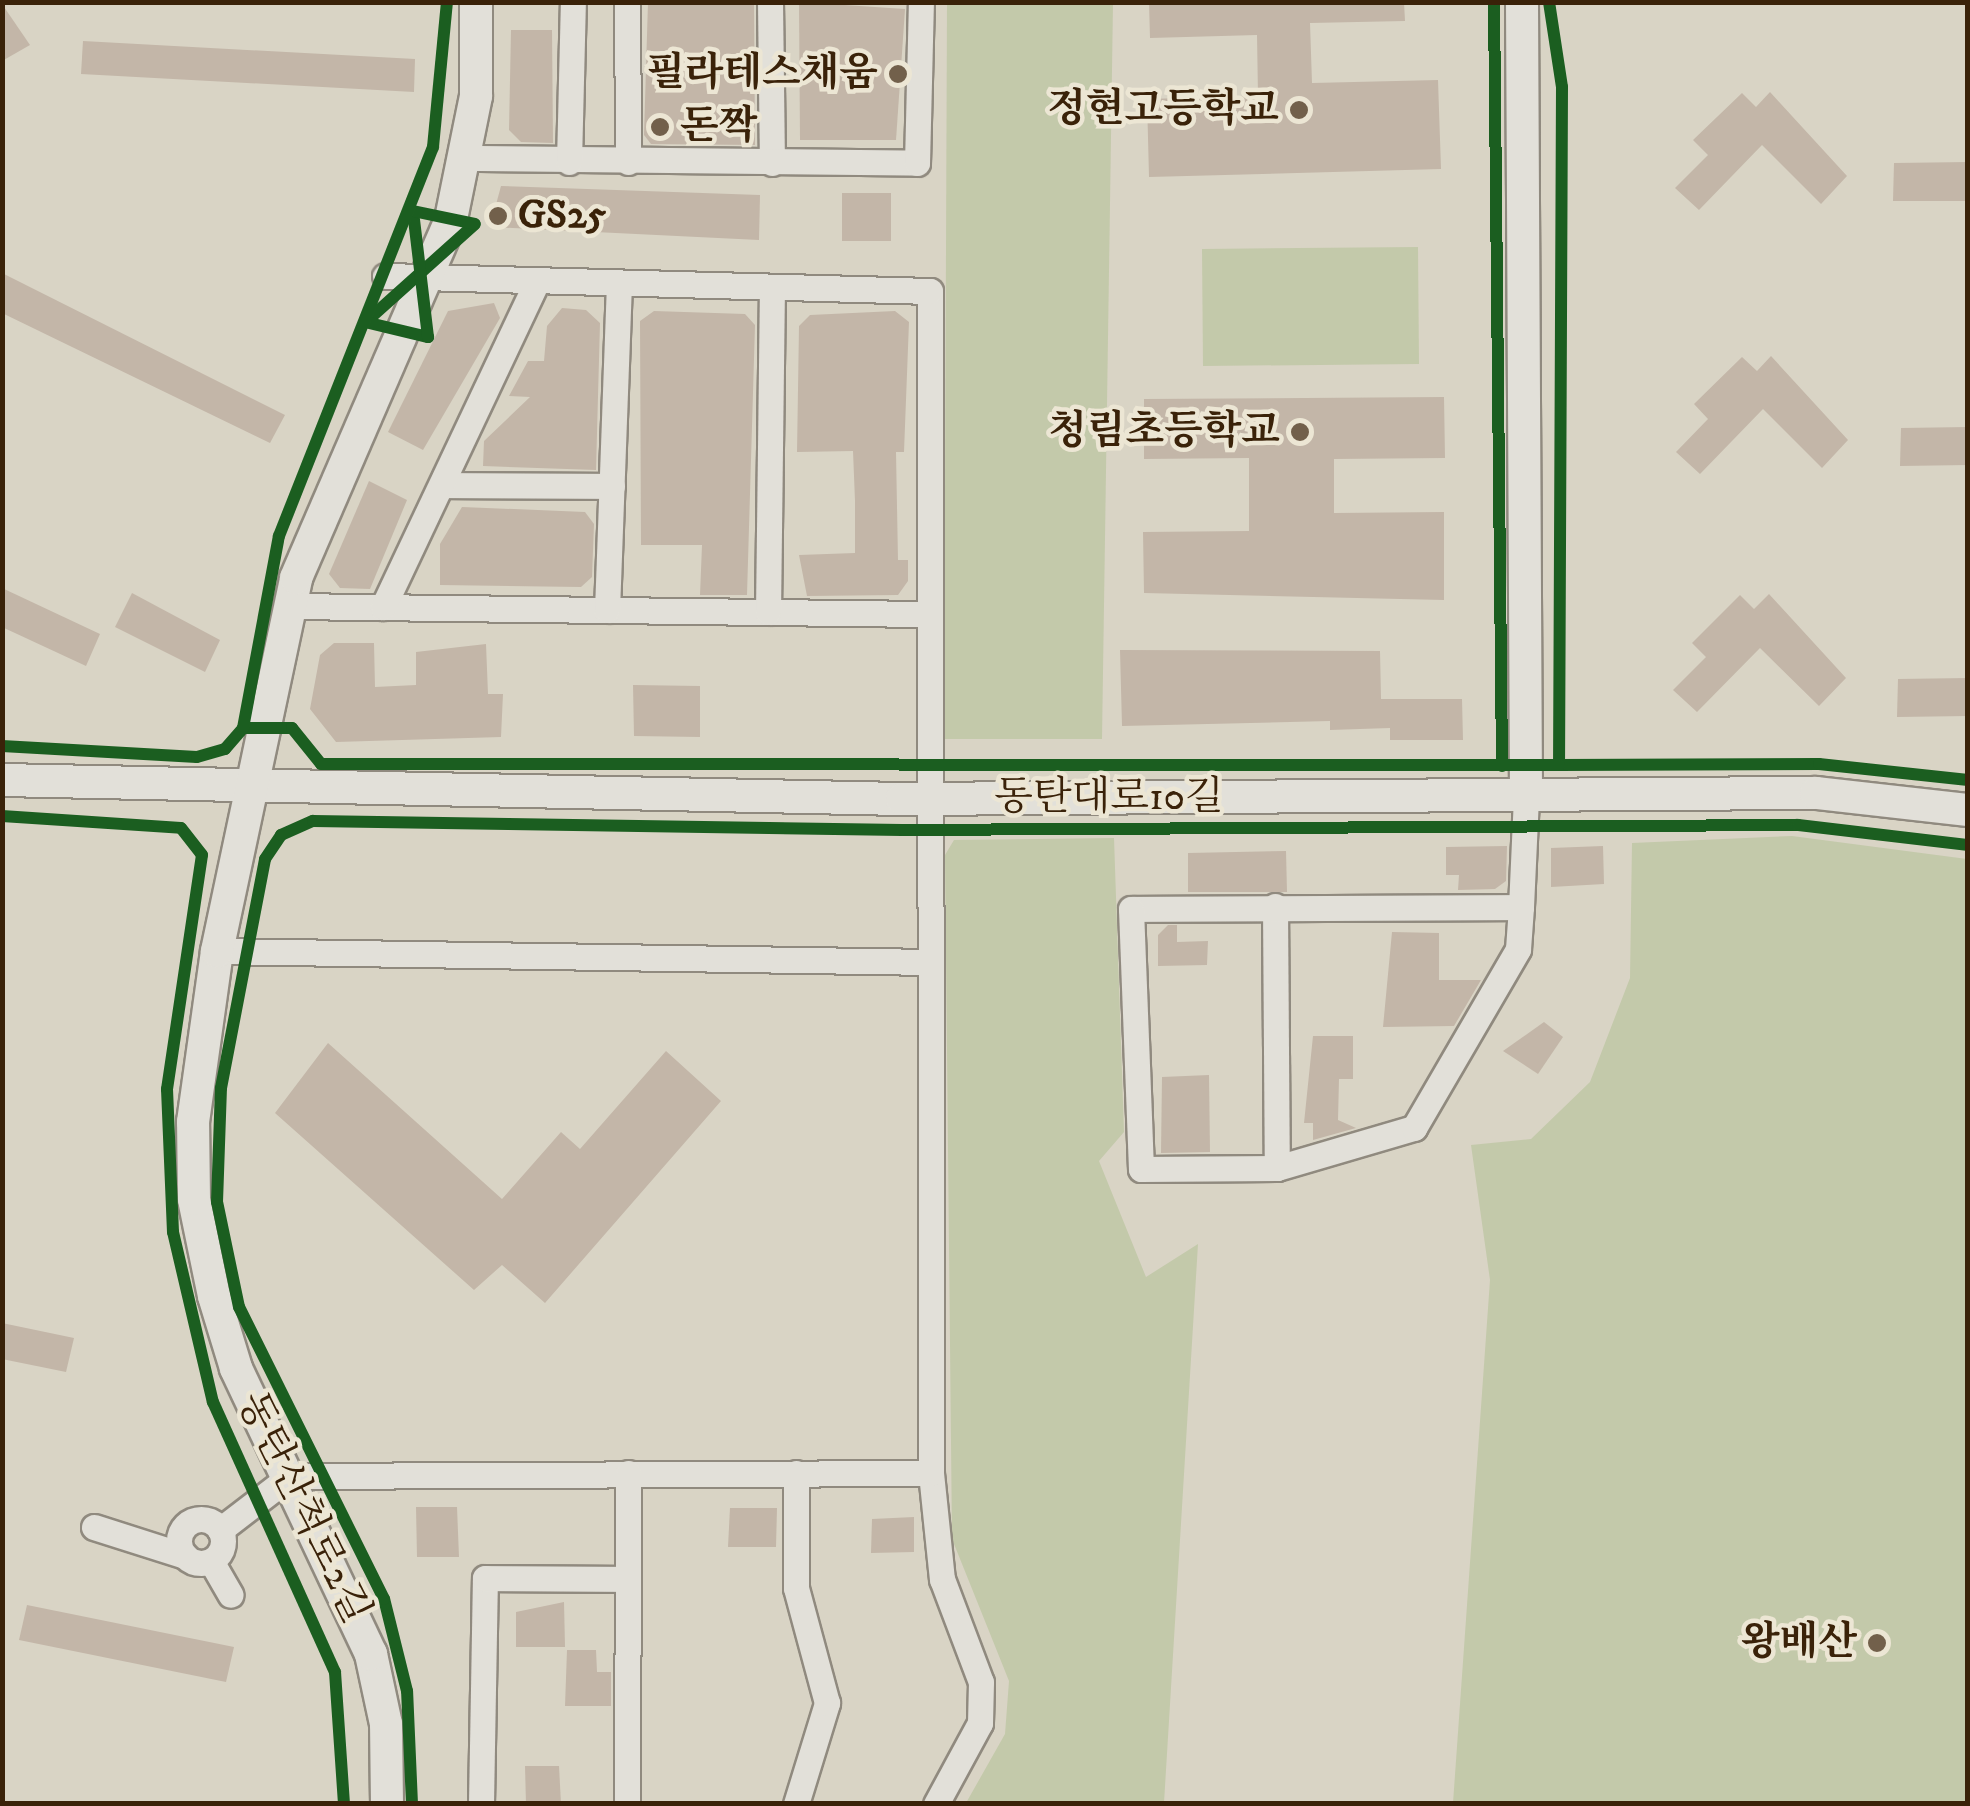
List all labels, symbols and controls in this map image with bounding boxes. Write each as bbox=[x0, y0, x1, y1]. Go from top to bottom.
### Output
place label: 필라테스채움 bbox=[646, 50, 878, 98]
marker: 필라테스채움 bbox=[887, 63, 909, 85]
place label: 정현고등학교 bbox=[1047, 86, 1279, 134]
marker: 정현고등학교 bbox=[1288, 99, 1310, 121]
place label: 돈짝 bbox=[680, 103, 757, 151]
marker: 돈짝 bbox=[649, 116, 671, 138]
place label: GS25 bbox=[518, 192, 606, 240]
marker: GS25 bbox=[487, 205, 509, 227]
place label: 청림초등학교 bbox=[1048, 408, 1280, 456]
marker: 청림초등학교 bbox=[1289, 421, 1311, 443]
street label: 동탄대로10길 bbox=[994, 774, 1224, 822]
street label: 동탄산척로2길 bbox=[226, 1384, 380, 1632]
place label: 왕배산 bbox=[1741, 1619, 1857, 1667]
marker: 왕배산 bbox=[1866, 1632, 1888, 1654]

